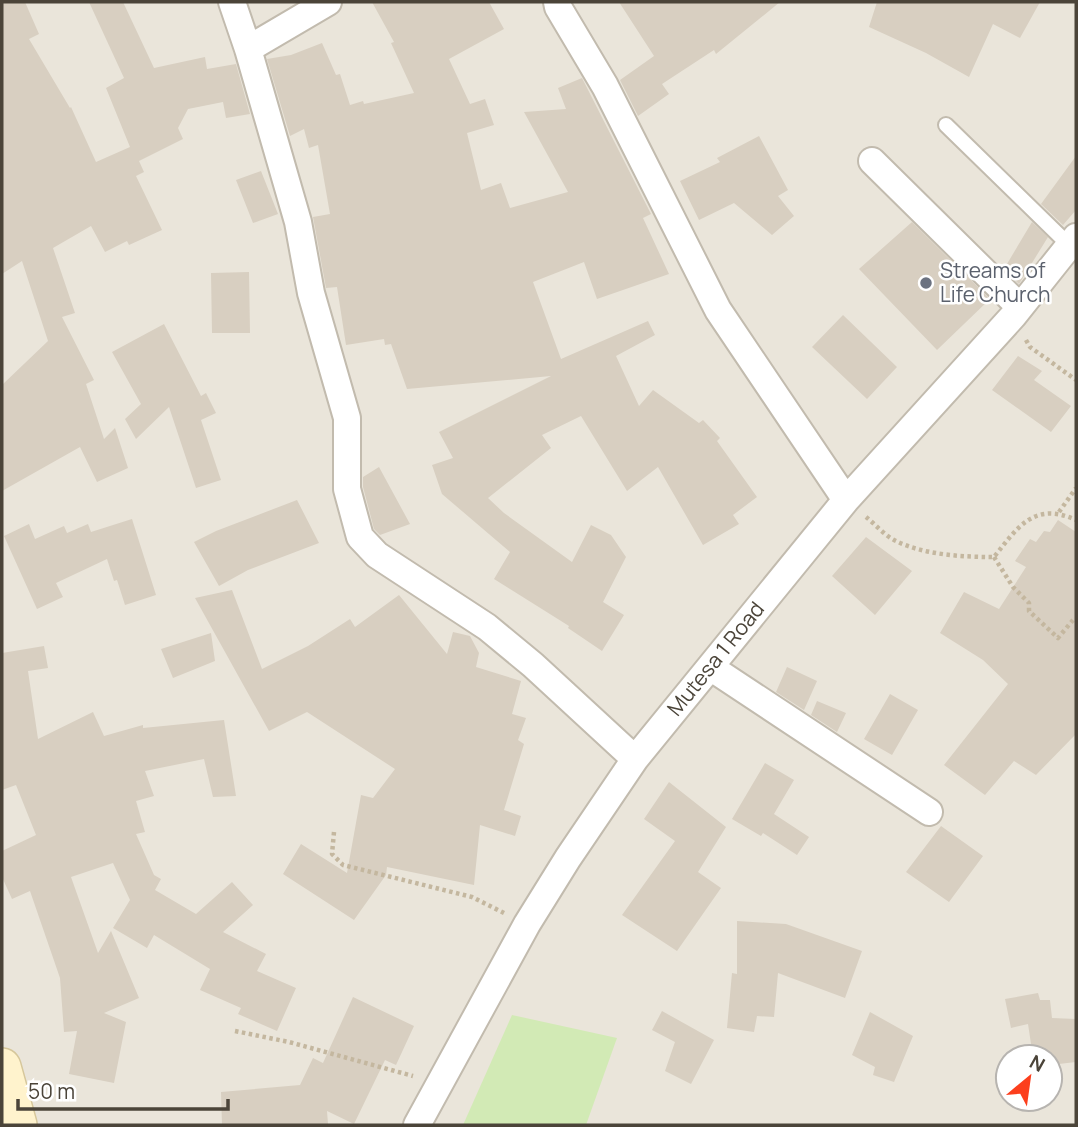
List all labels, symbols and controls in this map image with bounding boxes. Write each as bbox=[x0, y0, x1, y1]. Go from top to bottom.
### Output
place label: Streams of Life Church bbox=[940, 256, 1051, 308]
marker: Streams of Life Church bbox=[918, 275, 934, 291]
street label: Mutesa 1 Road bbox=[660, 595, 770, 721]
north arrow bbox=[994, 1043, 1064, 1113]
text: N bbox=[1025, 1048, 1050, 1078]
scale bar bbox=[18, 1068, 228, 1112]
text: 50 m bbox=[28, 1077, 75, 1105]

